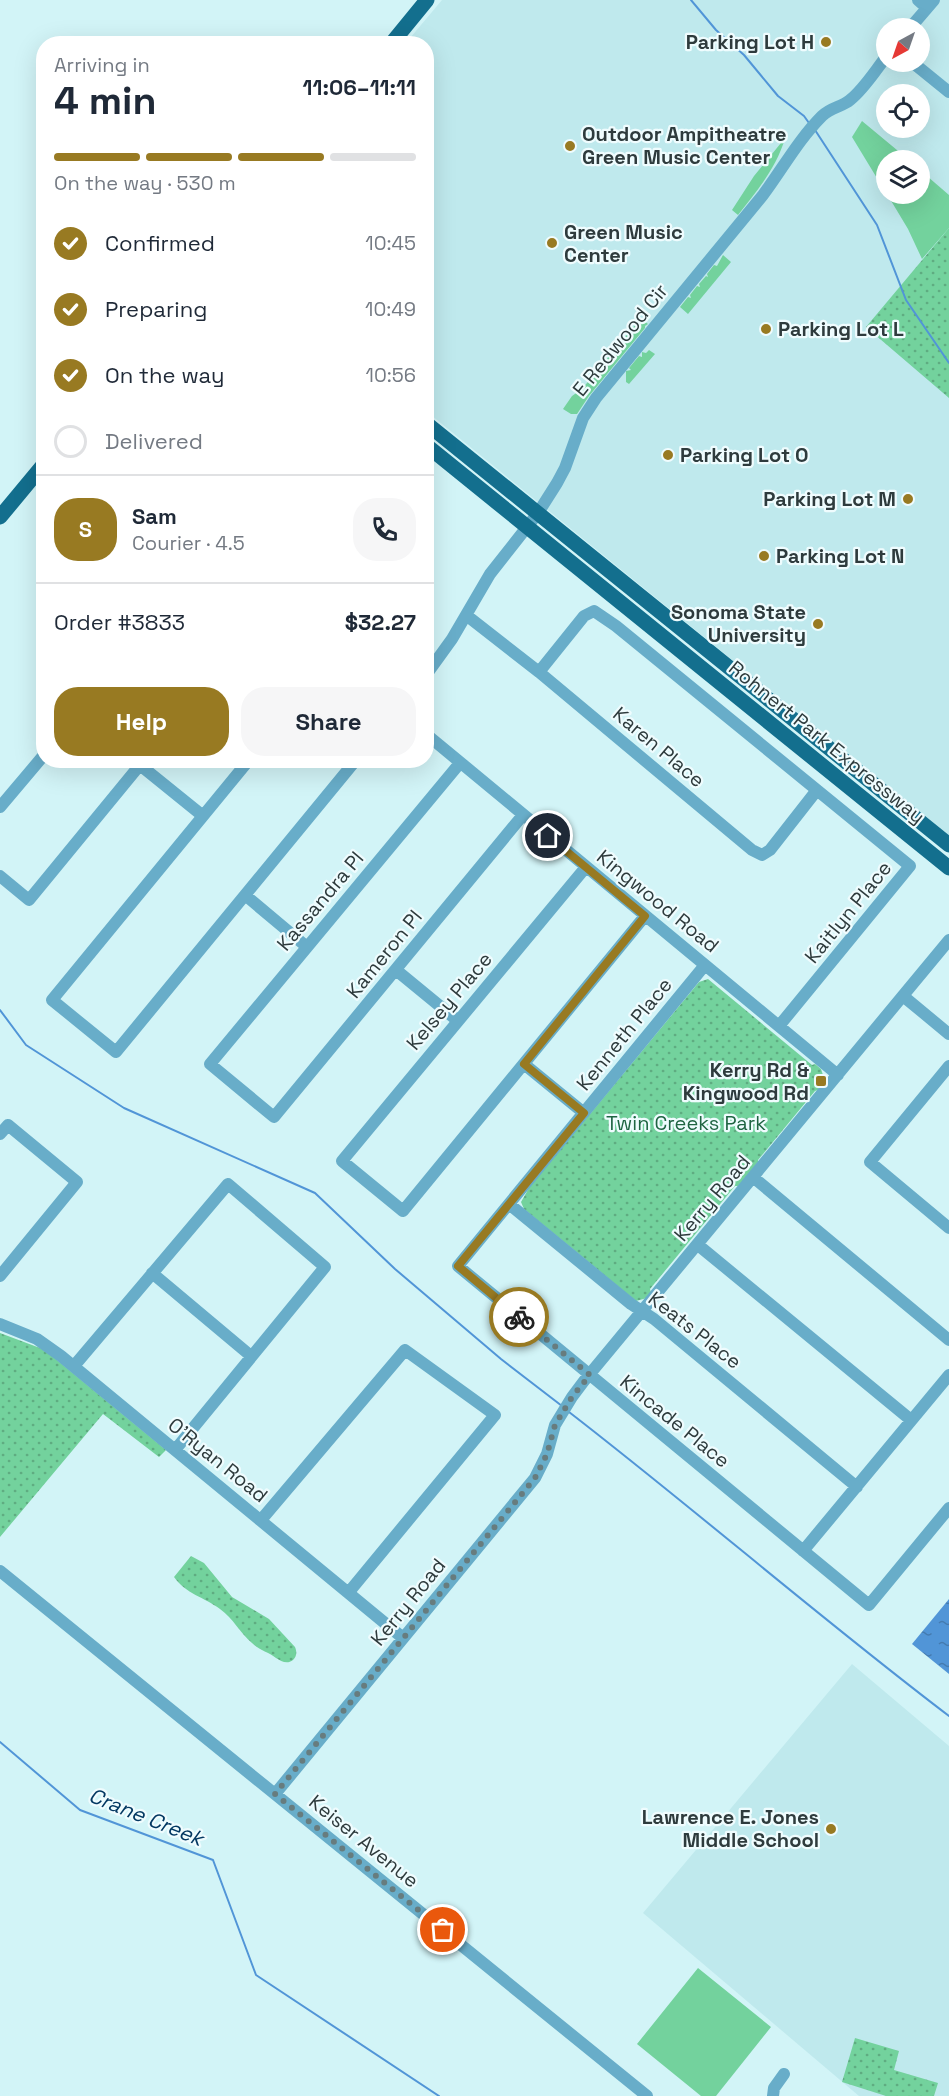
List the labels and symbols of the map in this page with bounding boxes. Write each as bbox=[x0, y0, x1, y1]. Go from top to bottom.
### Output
north arrow bbox=[876, 18, 930, 72]
place label: Parking Lot H bbox=[686, 29, 814, 55]
marker: Parking Lot H bbox=[819, 35, 833, 49]
place label: Outdoor Ampitheatre Green Music Center bbox=[582, 121, 786, 170]
marker: Outdoor Ampitheatre Green Music Center bbox=[563, 139, 577, 153]
place label: Green Music Center bbox=[564, 219, 683, 268]
marker: Green Music Center bbox=[545, 236, 559, 250]
street label: E Redwood Cir bbox=[567, 278, 673, 402]
place label: Parking Lot L bbox=[778, 316, 904, 342]
marker: Parking Lot L bbox=[759, 322, 773, 336]
place label: Parking Lot O bbox=[680, 442, 809, 468]
marker: Parking Lot O bbox=[661, 448, 675, 462]
place label: Parking Lot M bbox=[763, 486, 896, 512]
marker: Parking Lot M bbox=[901, 492, 915, 506]
place label: Parking Lot N bbox=[776, 543, 904, 569]
marker: Parking Lot N bbox=[757, 549, 771, 563]
place label: Sonoma State University bbox=[671, 599, 806, 648]
marker: Sonoma State University bbox=[811, 617, 825, 631]
street label: Rohnert Park Expressway bbox=[724, 655, 930, 829]
street label: Karen Place bbox=[608, 701, 710, 793]
pin bbox=[522, 810, 573, 861]
street label: Kingwood Road bbox=[592, 844, 724, 958]
street label: Kassandra Pl bbox=[271, 846, 369, 956]
street label: Kaitlyn Place bbox=[799, 856, 897, 968]
street label: Kameron Pl bbox=[340, 904, 428, 1004]
street label: Kelsey Place bbox=[400, 947, 498, 1055]
street label: Kenneth Place bbox=[570, 972, 678, 1096]
place label: Kerry Rd & Kingwood Rd bbox=[683, 1057, 809, 1106]
marker: Kerry Rd & Kingwood Rd bbox=[814, 1074, 828, 1088]
park label: Twin Creeks Park bbox=[606, 1110, 766, 1136]
street label: Kerry Road bbox=[668, 1149, 756, 1247]
street label: Keats Place bbox=[643, 1285, 747, 1375]
courier bbox=[489, 1287, 549, 1347]
street label: Kincade Place bbox=[615, 1369, 735, 1473]
street label: O'Ryan Road bbox=[163, 1412, 273, 1508]
street label: Kerry Road bbox=[365, 1553, 451, 1651]
water label: Crane Creek bbox=[85, 1781, 210, 1853]
street label: Keiser Avenue bbox=[304, 1789, 424, 1893]
place label: Lawrence E. Jones Middle School bbox=[642, 1804, 819, 1853]
marker: Lawrence E. Jones Middle School bbox=[824, 1822, 838, 1836]
pin bbox=[417, 1904, 468, 1955]

